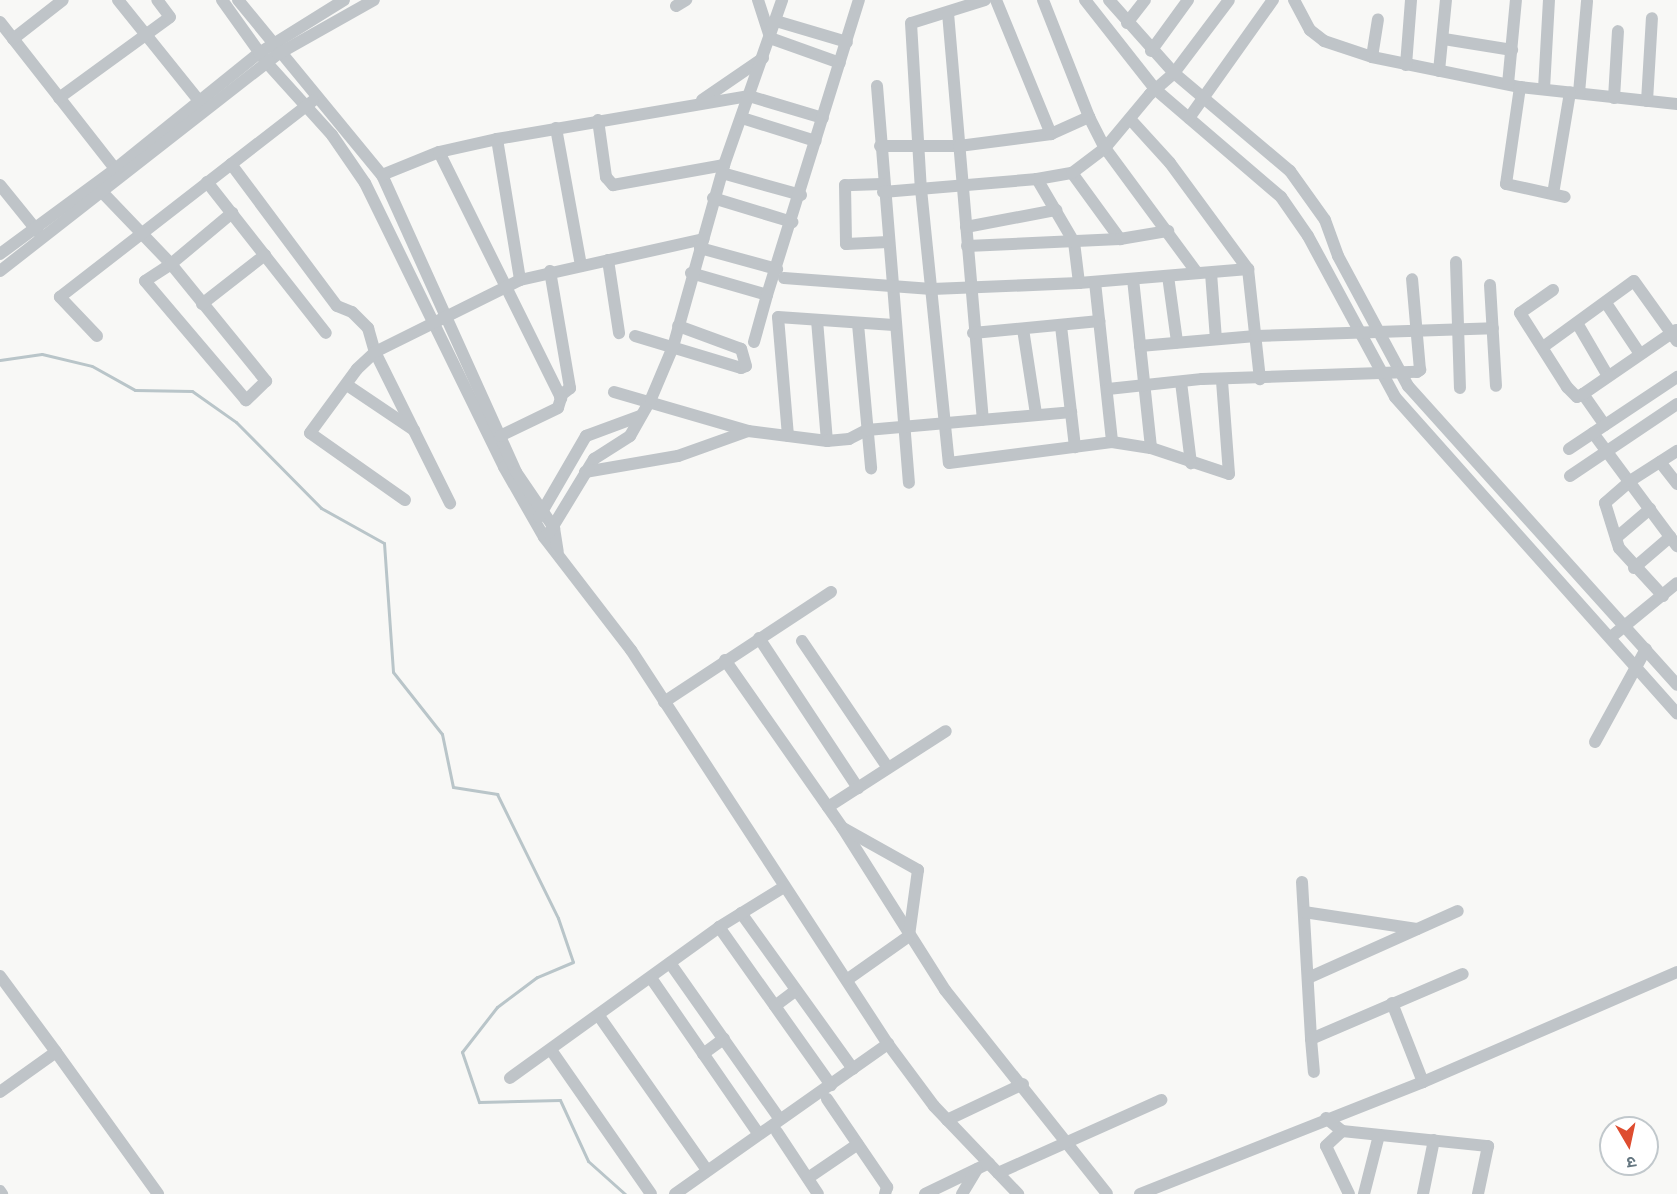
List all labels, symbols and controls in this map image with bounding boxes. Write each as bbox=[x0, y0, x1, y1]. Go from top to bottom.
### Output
north arrow bbox=[1599, 1116, 1659, 1176]
text: उ bbox=[1625, 1152, 1638, 1172]

